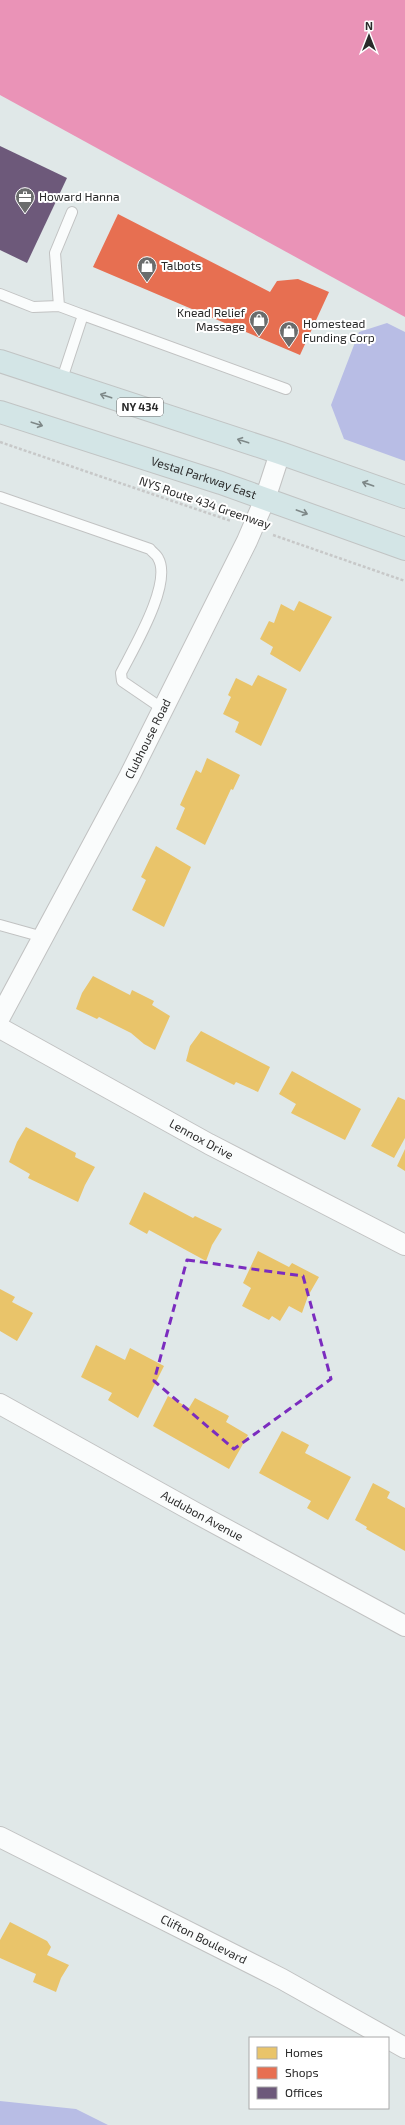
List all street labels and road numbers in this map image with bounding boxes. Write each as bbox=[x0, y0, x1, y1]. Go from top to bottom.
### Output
road number: NY 434 bbox=[117, 398, 163, 416]
street label: Vestal Parkway East bbox=[149, 453, 259, 501]
street label: NYS Route 434 Greenway bbox=[138, 473, 274, 531]
street label: Clubhouse Road bbox=[121, 696, 173, 781]
street label: Lennox Drive bbox=[167, 1115, 236, 1161]
street label: Audubon Avenue bbox=[159, 1487, 246, 1543]
street label: Clifton Boulevard bbox=[159, 1911, 250, 1966]

